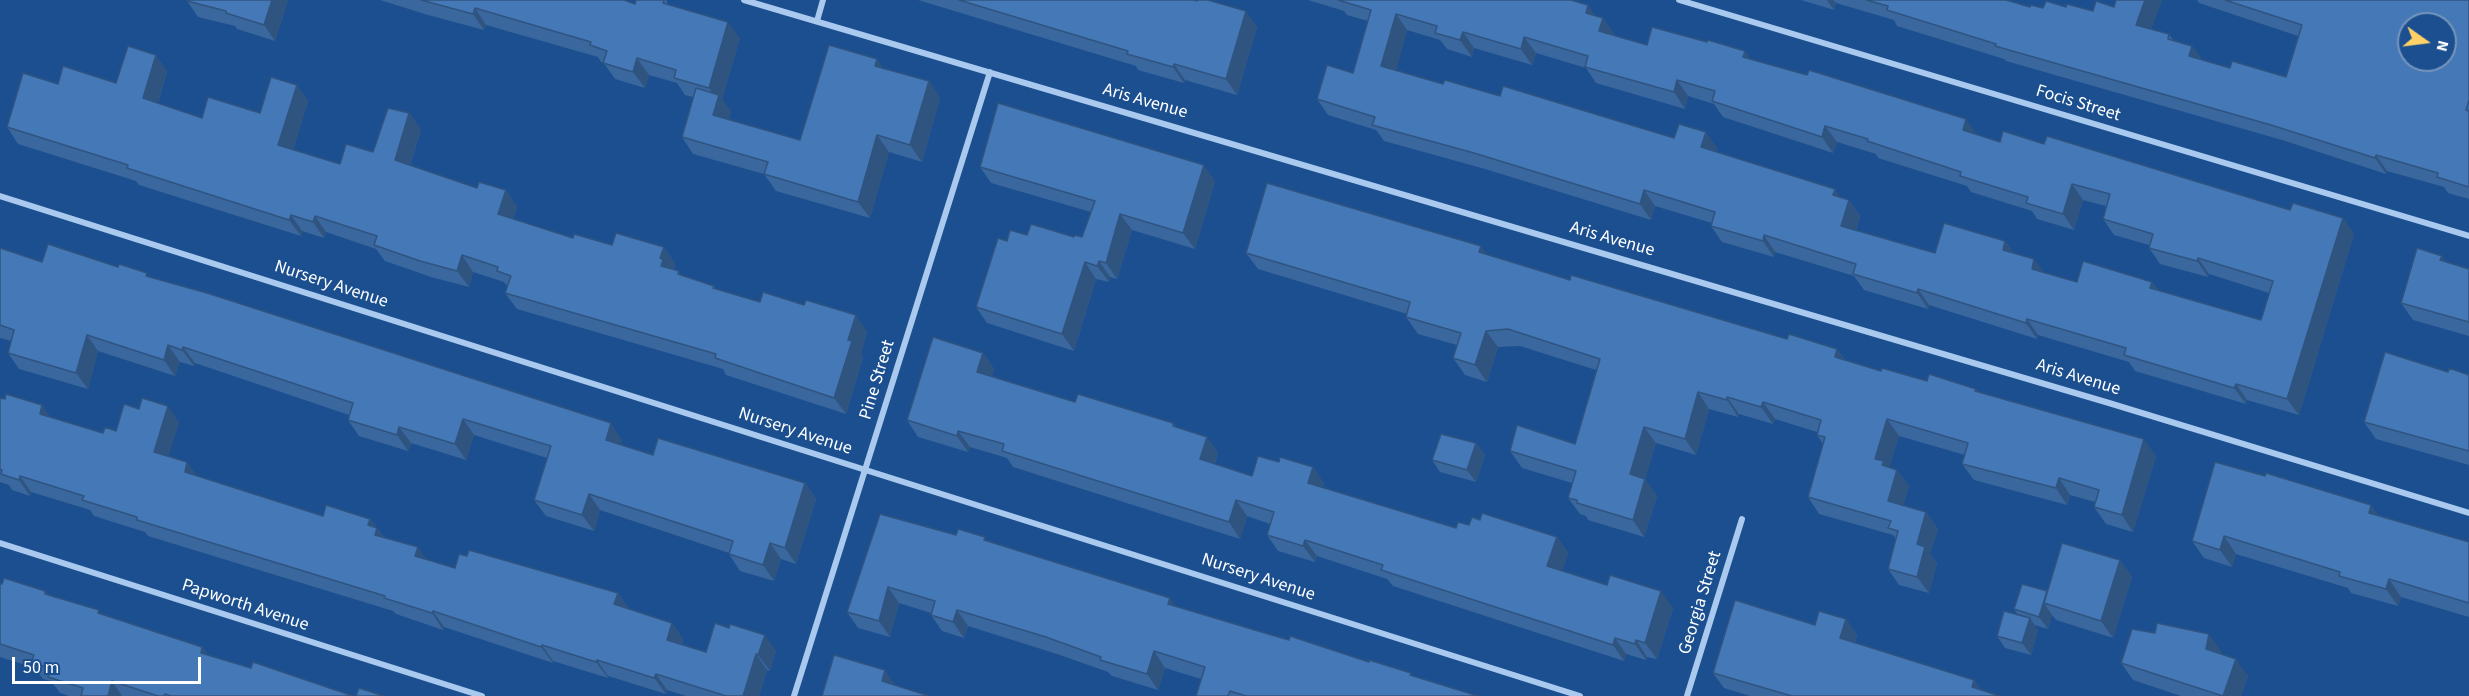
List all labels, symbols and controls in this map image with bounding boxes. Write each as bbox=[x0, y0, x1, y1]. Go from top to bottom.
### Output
north arrow bbox=[2397, 12, 2457, 72]
text: N bbox=[2431, 38, 2454, 54]
street label: Aris Avenue bbox=[1100, 80, 1190, 124]
street label: Focis Street bbox=[2033, 81, 2123, 127]
street label: Aris Avenue bbox=[1567, 218, 1657, 262]
street label: Nursery Avenue bbox=[271, 256, 391, 314]
street label: Pine Street bbox=[856, 338, 900, 422]
street label: Aris Avenue bbox=[2033, 355, 2123, 401]
street label: Nursery Avenue bbox=[735, 403, 855, 461]
street label: Nursery Avenue bbox=[1198, 549, 1318, 607]
street label: Georgia Street bbox=[1675, 549, 1727, 657]
street label: Papworth Avenue bbox=[179, 575, 311, 637]
scale bar bbox=[15, 645, 204, 683]
text: 50 m bbox=[23, 655, 59, 680]

